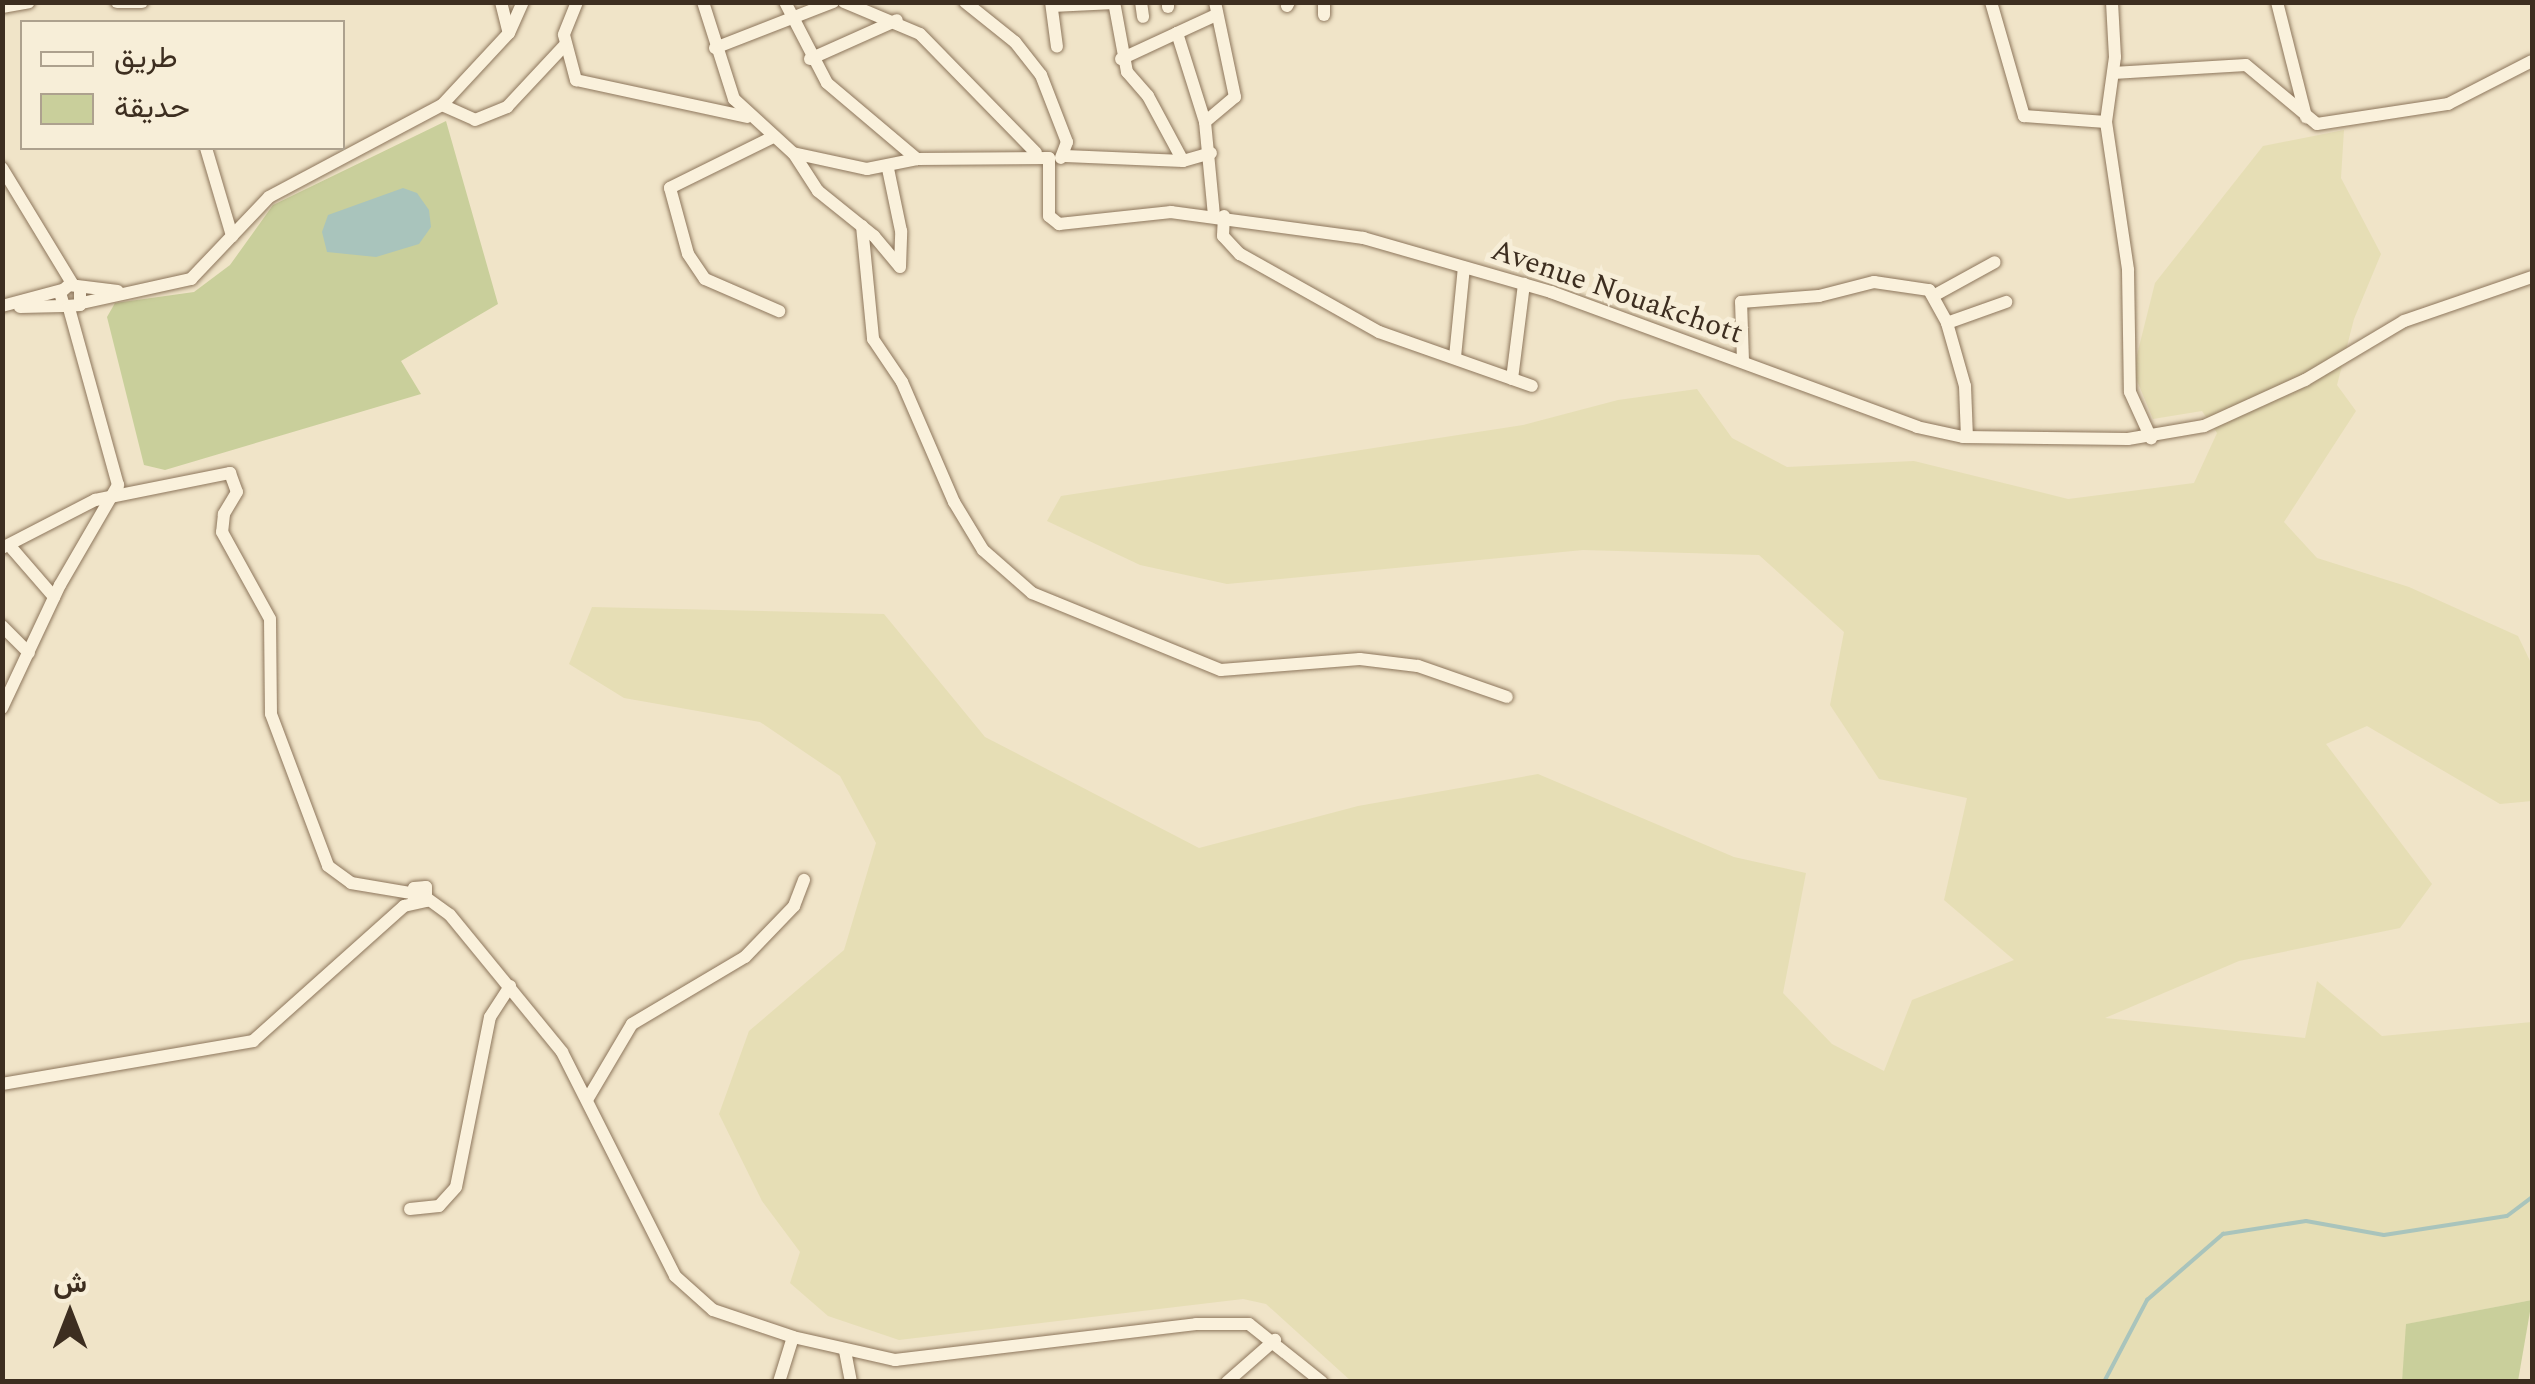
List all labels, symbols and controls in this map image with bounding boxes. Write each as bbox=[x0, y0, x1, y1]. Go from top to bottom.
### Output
legend bbox=[20, 20, 345, 150]
text: طريق bbox=[114, 35, 178, 81]
text: حديقة bbox=[114, 85, 190, 131]
street label: Avenue Nouakchott bbox=[1487, 232, 1747, 352]
text: ش bbox=[53, 1262, 87, 1305]
north arrow bbox=[20, 1264, 120, 1364]

